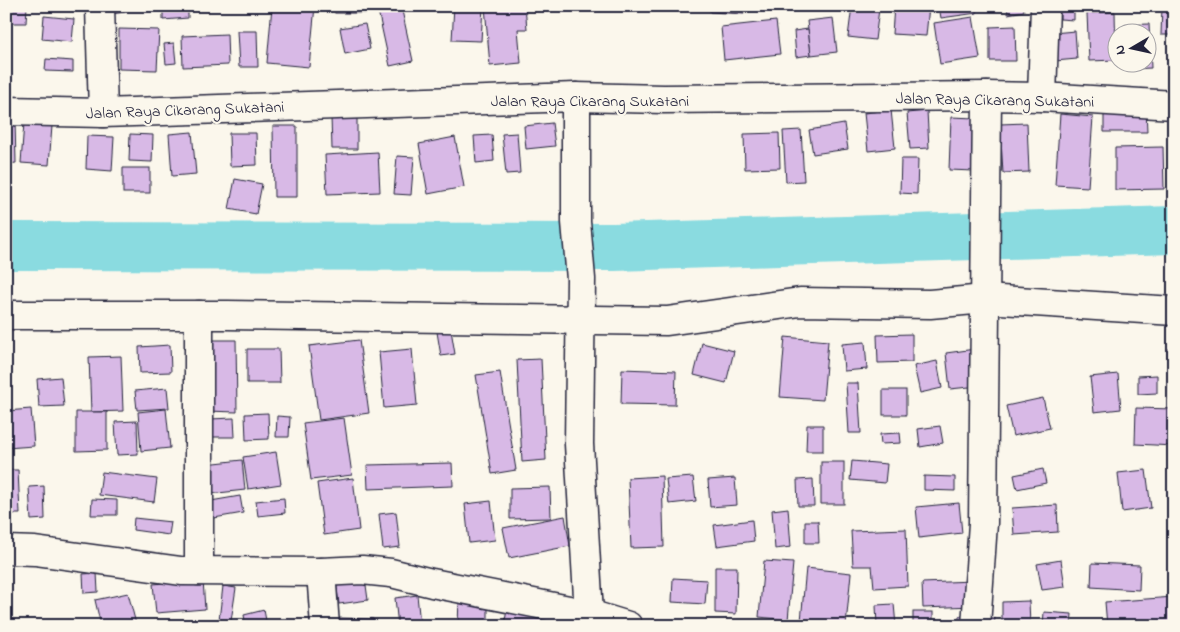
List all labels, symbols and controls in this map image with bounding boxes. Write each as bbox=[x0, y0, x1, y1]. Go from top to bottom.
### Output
north arrow bbox=[1108, 22, 1158, 72]
text: N bbox=[1110, 43, 1132, 56]
street label: Jalan Raya Cikarang Sukatani bbox=[896, 87, 1095, 115]
street label: Jalan Raya Cikarang Sukatani bbox=[491, 90, 689, 114]
street label: Jalan Raya Cikarang Sukatani bbox=[85, 96, 285, 126]

